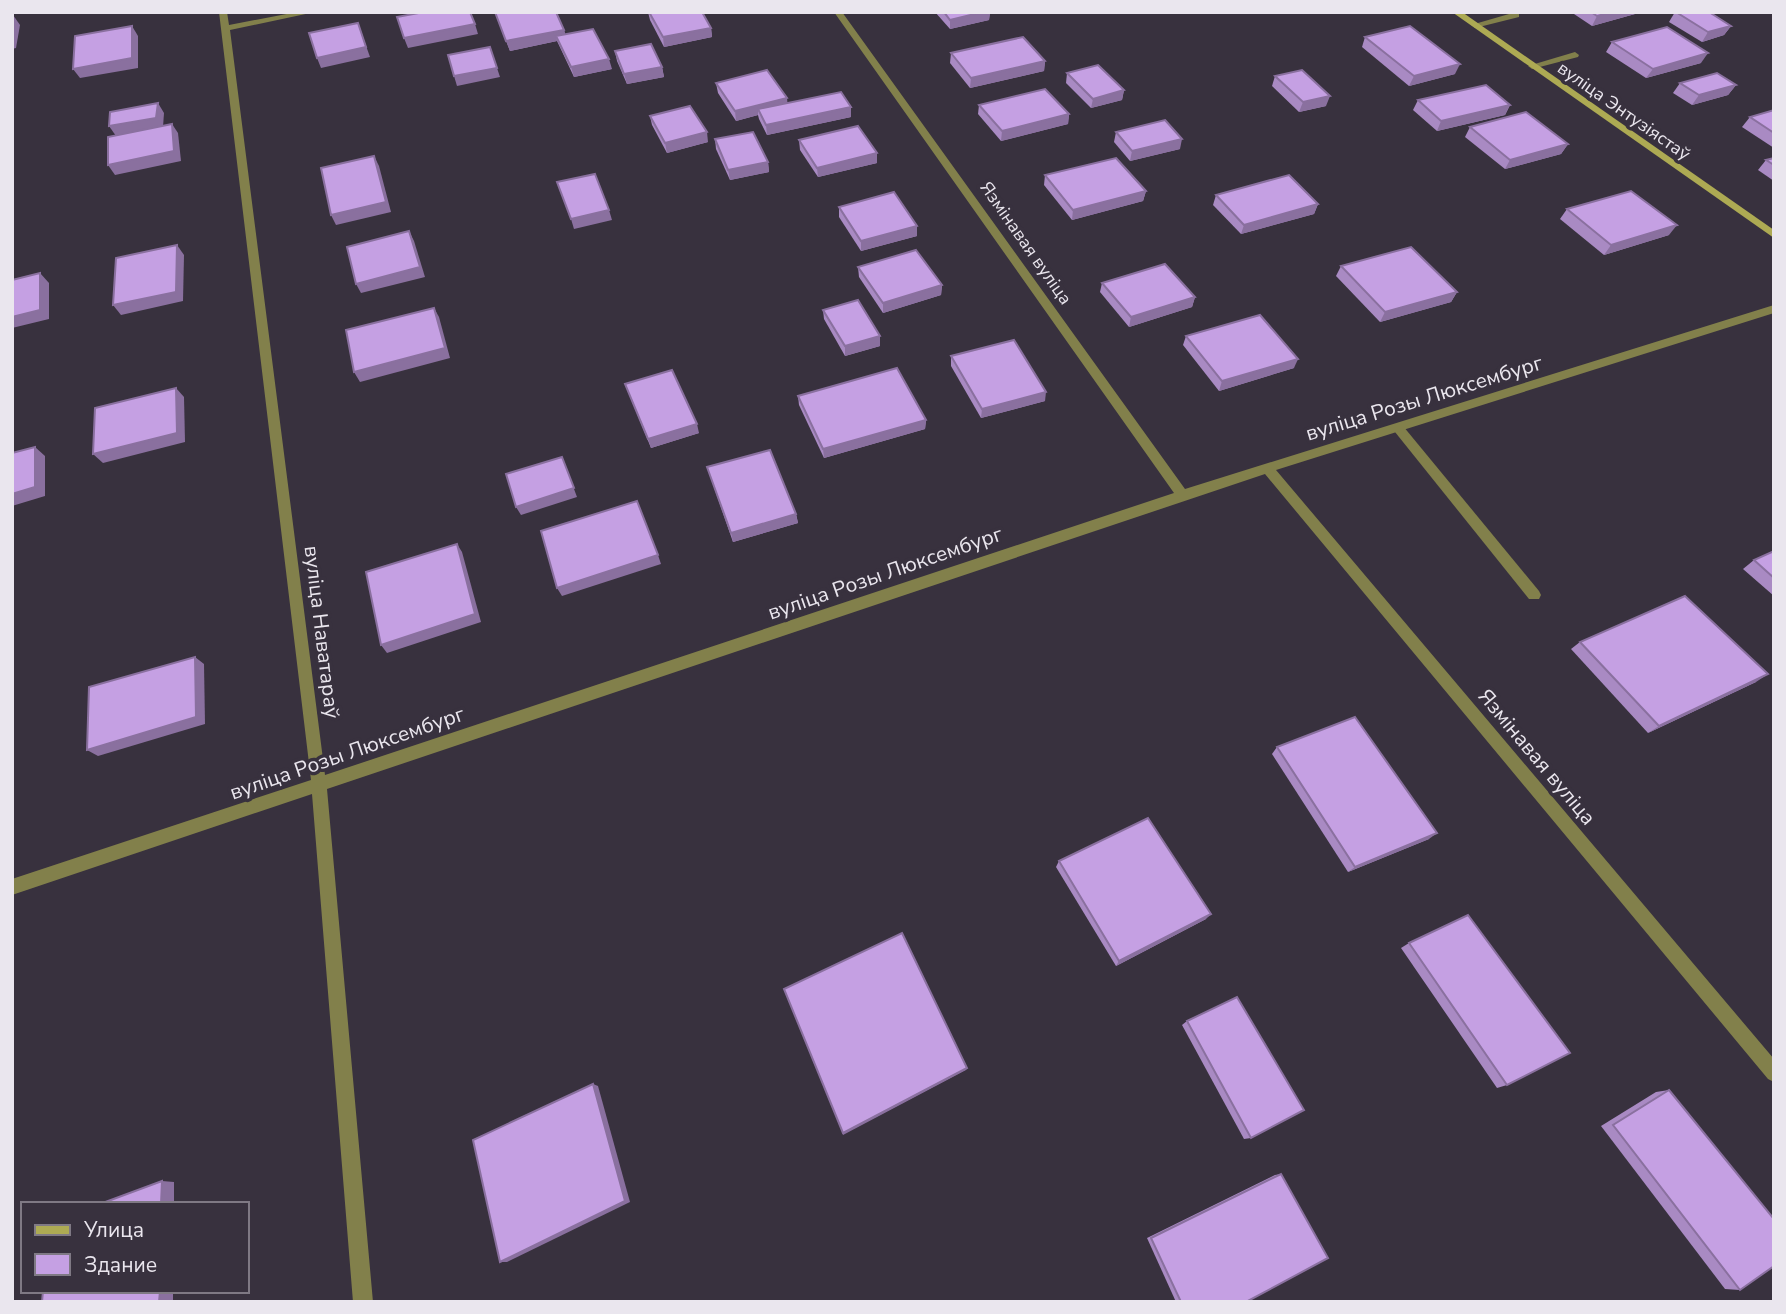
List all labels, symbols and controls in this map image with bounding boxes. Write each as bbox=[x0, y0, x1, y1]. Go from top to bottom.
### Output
street label: вуліца Энтузіястаў bbox=[1553, 56, 1696, 166]
street label: Язмінавая вуліца bbox=[975, 177, 1077, 309]
street label: вуліца Розы Люксембург bbox=[1302, 349, 1546, 447]
street label: вуліца Розы Люксембург bbox=[764, 520, 1006, 626]
street label: вуліца Наватараў bbox=[298, 544, 346, 720]
street label: Язмінавая вуліца bbox=[1472, 683, 1602, 831]
street label: вуліца Розы Люксембург bbox=[226, 700, 468, 806]
legend bbox=[21, 1202, 248, 1293]
text: Улица bbox=[83, 1216, 144, 1244]
text: Здание bbox=[84, 1251, 157, 1279]

